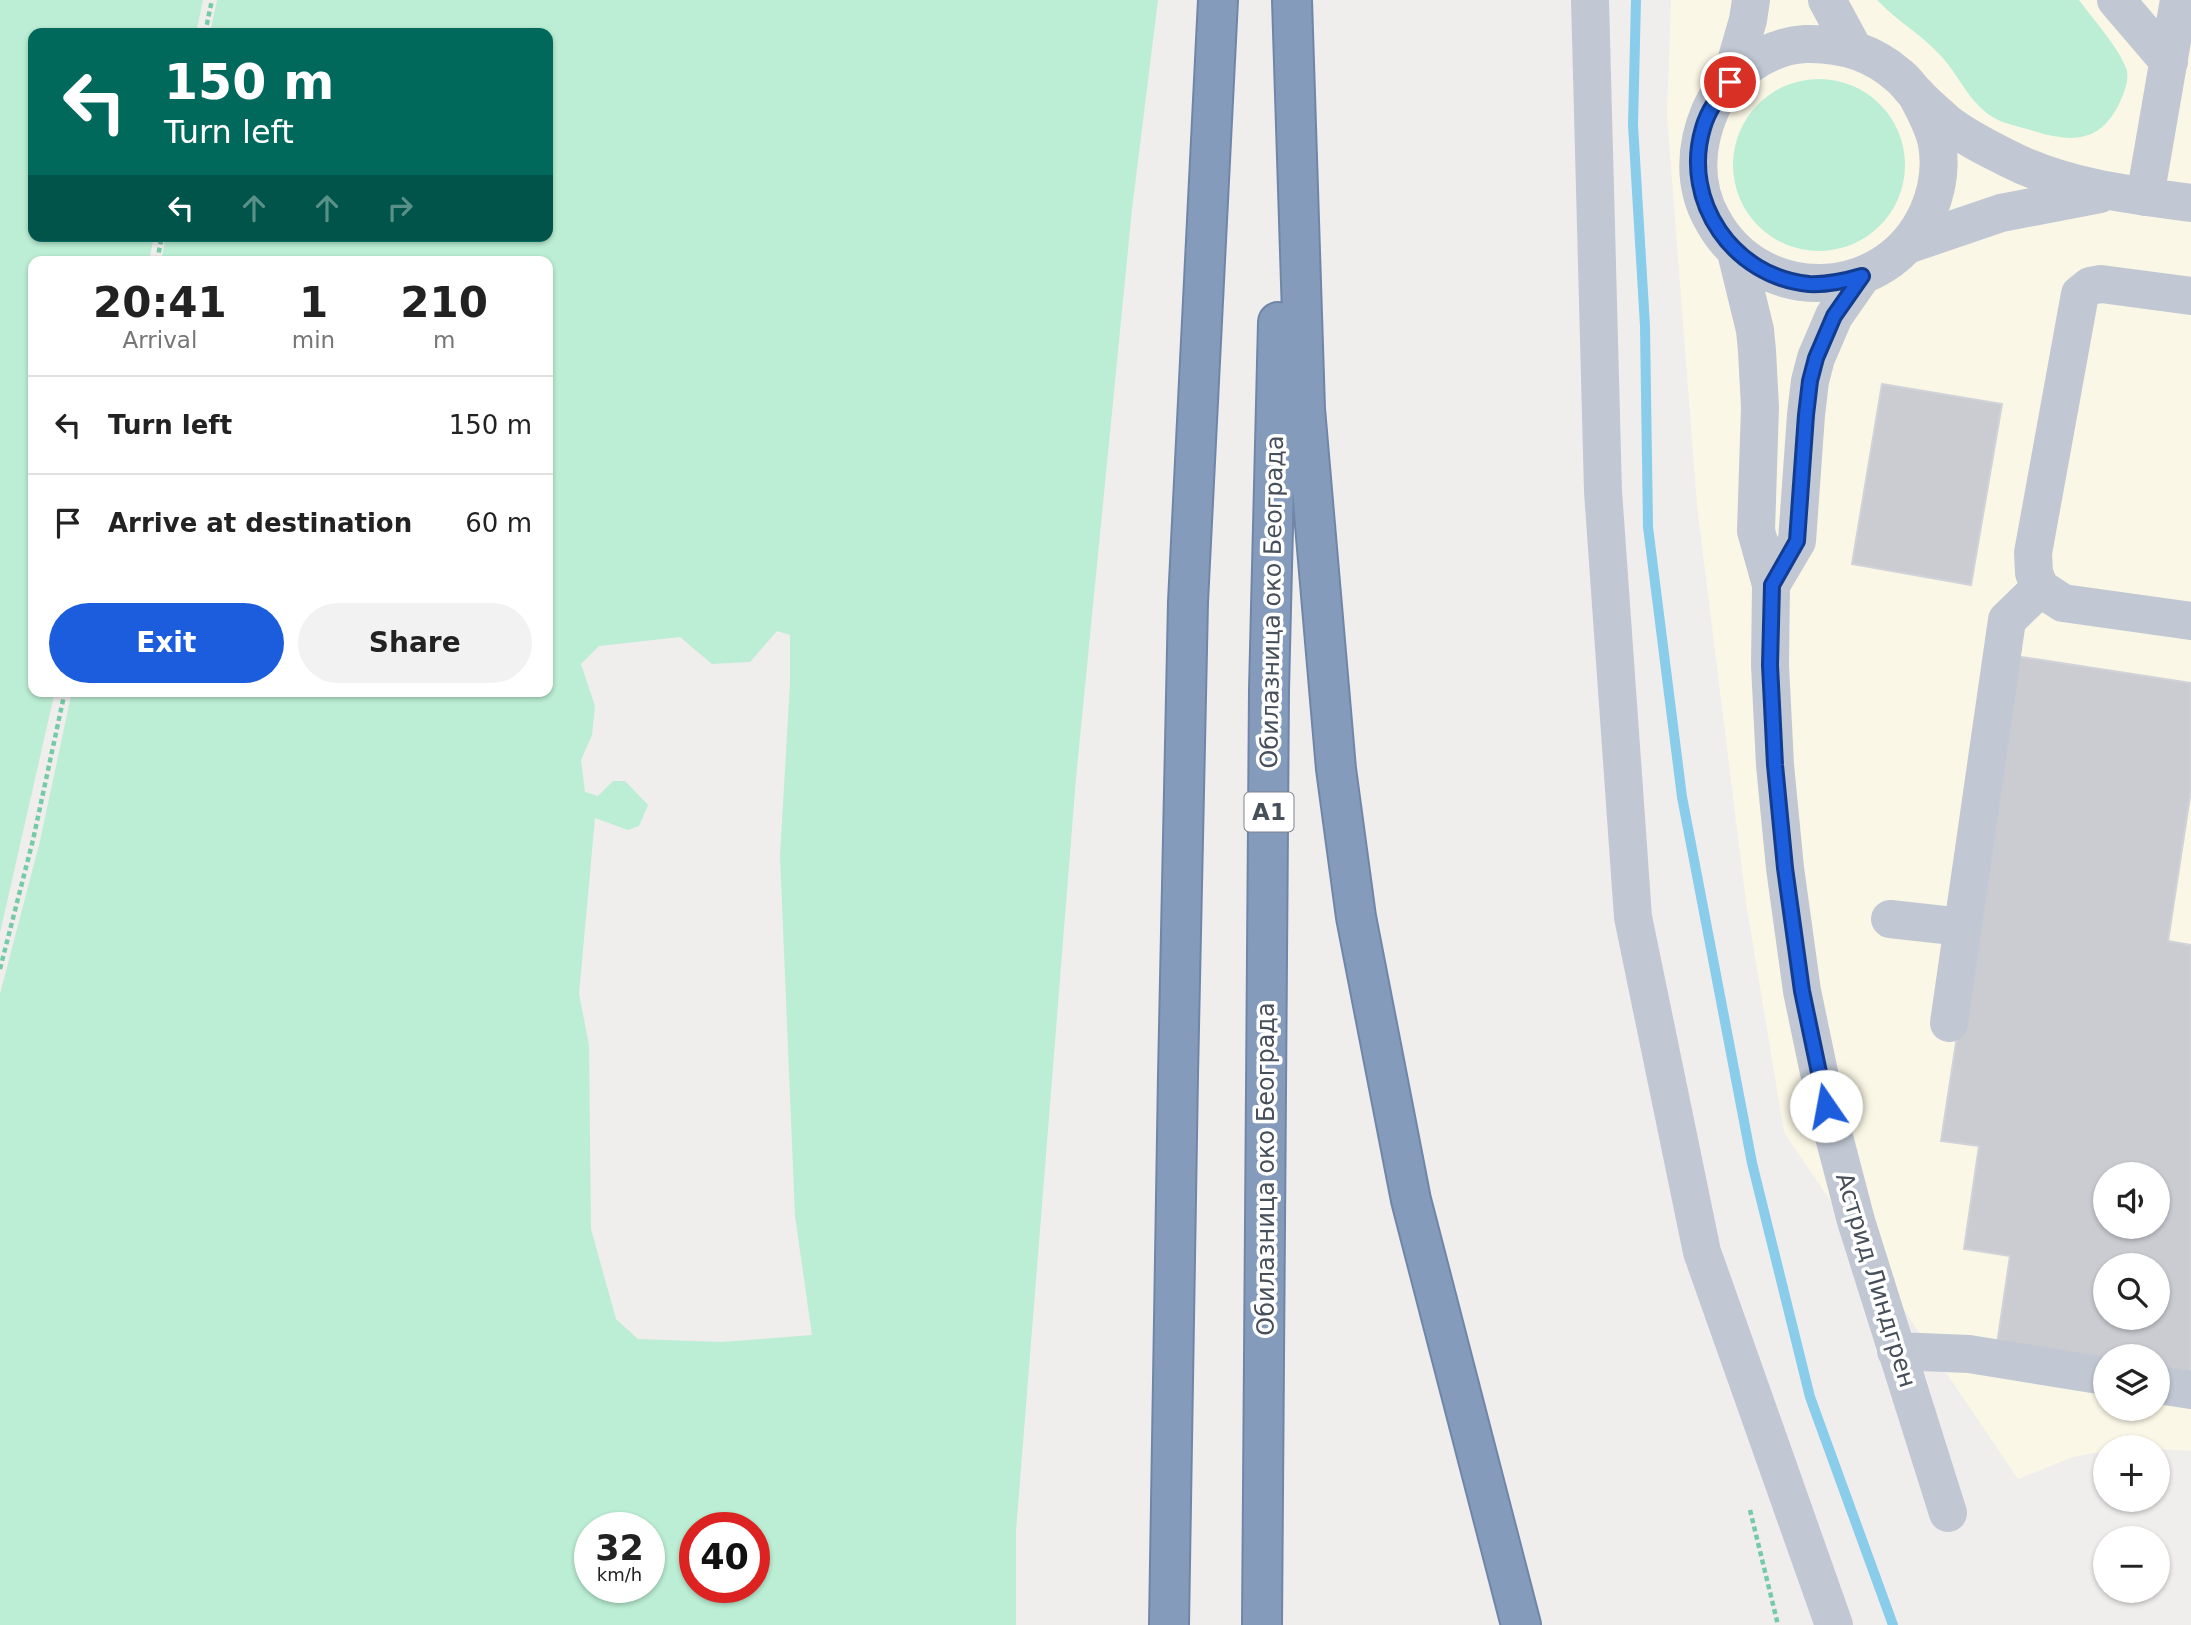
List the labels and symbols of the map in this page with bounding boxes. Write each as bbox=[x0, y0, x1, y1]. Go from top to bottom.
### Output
pin bbox=[1700, 52, 1760, 112]
street label: Обилазница око Београда bbox=[1255, 435, 1289, 769]
road number: A1 bbox=[1244, 792, 1294, 832]
street label: Обилазница око Београда bbox=[1252, 1002, 1280, 1336]
position arrow bbox=[1789, 1069, 1863, 1143]
street label: Астрид Линдгрен bbox=[1830, 1169, 1922, 1391]
speed limit sign: 40 bbox=[679, 1512, 770, 1603]

